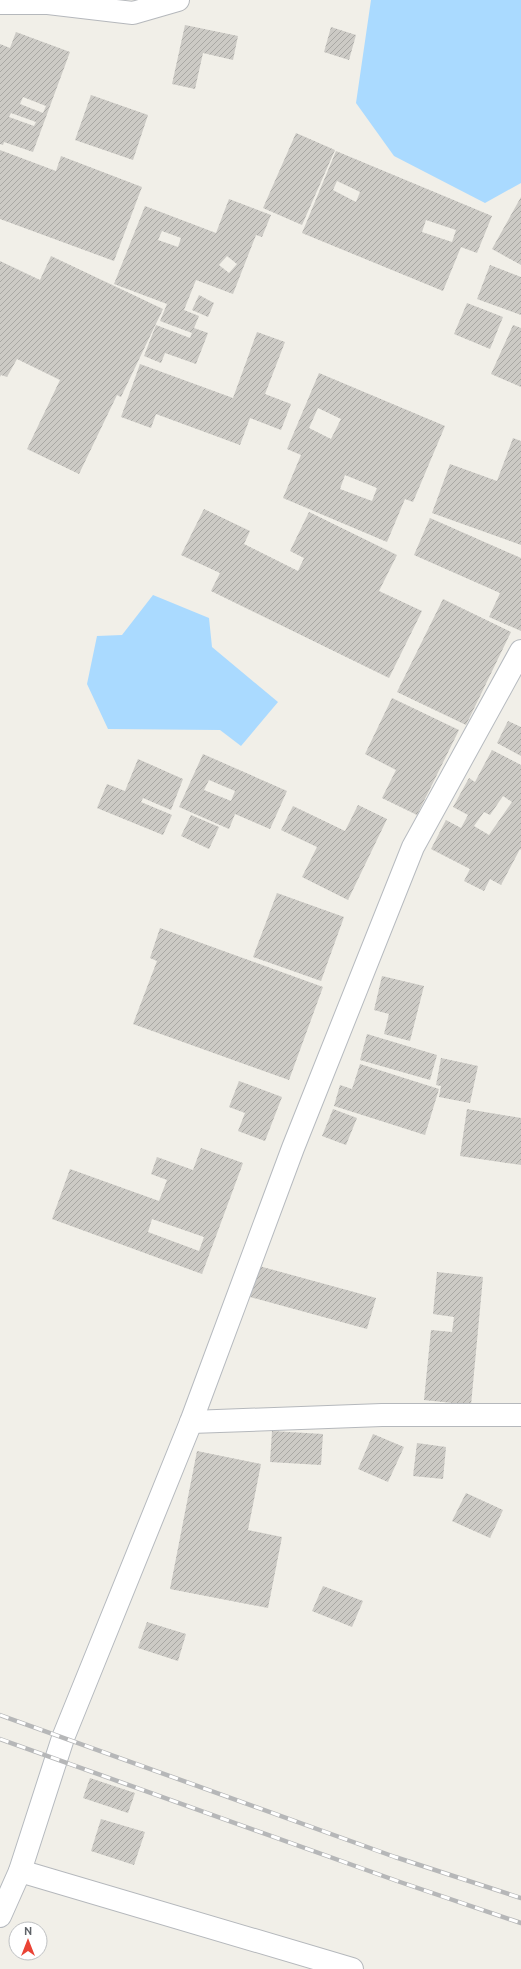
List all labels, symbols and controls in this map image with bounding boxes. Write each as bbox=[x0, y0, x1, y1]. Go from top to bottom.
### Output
north arrow bbox=[8, 1921, 48, 1961]
text: N bbox=[24, 1925, 32, 1937]

